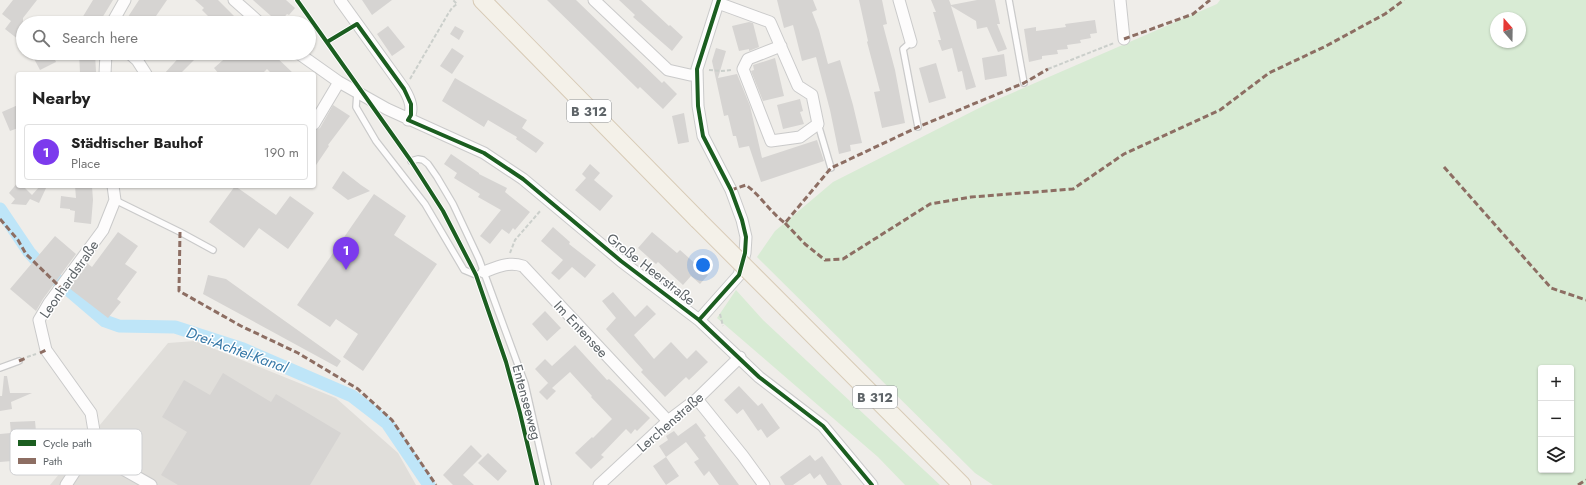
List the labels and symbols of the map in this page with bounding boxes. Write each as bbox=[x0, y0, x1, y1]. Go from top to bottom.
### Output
north arrow bbox=[1490, 12, 1526, 48]
road number: B 312 bbox=[567, 100, 611, 122]
street label: Große Heerstraße bbox=[603, 228, 699, 310]
street label: Leonhardstraße bbox=[35, 236, 103, 322]
pin: 1 bbox=[333, 237, 359, 270]
your location bbox=[693, 255, 713, 275]
street label: Im Entensee bbox=[549, 296, 613, 362]
water label: Drei-Achtel-Kanal bbox=[183, 321, 291, 379]
street label: Entenseeweg bbox=[507, 362, 547, 442]
road number: B 312 bbox=[853, 386, 897, 408]
street label: Lerchenstraße bbox=[632, 387, 708, 457]
legend bbox=[10, 429, 142, 475]
text: Cycle path bbox=[43, 435, 92, 451]
text: Path bbox=[43, 453, 62, 469]

